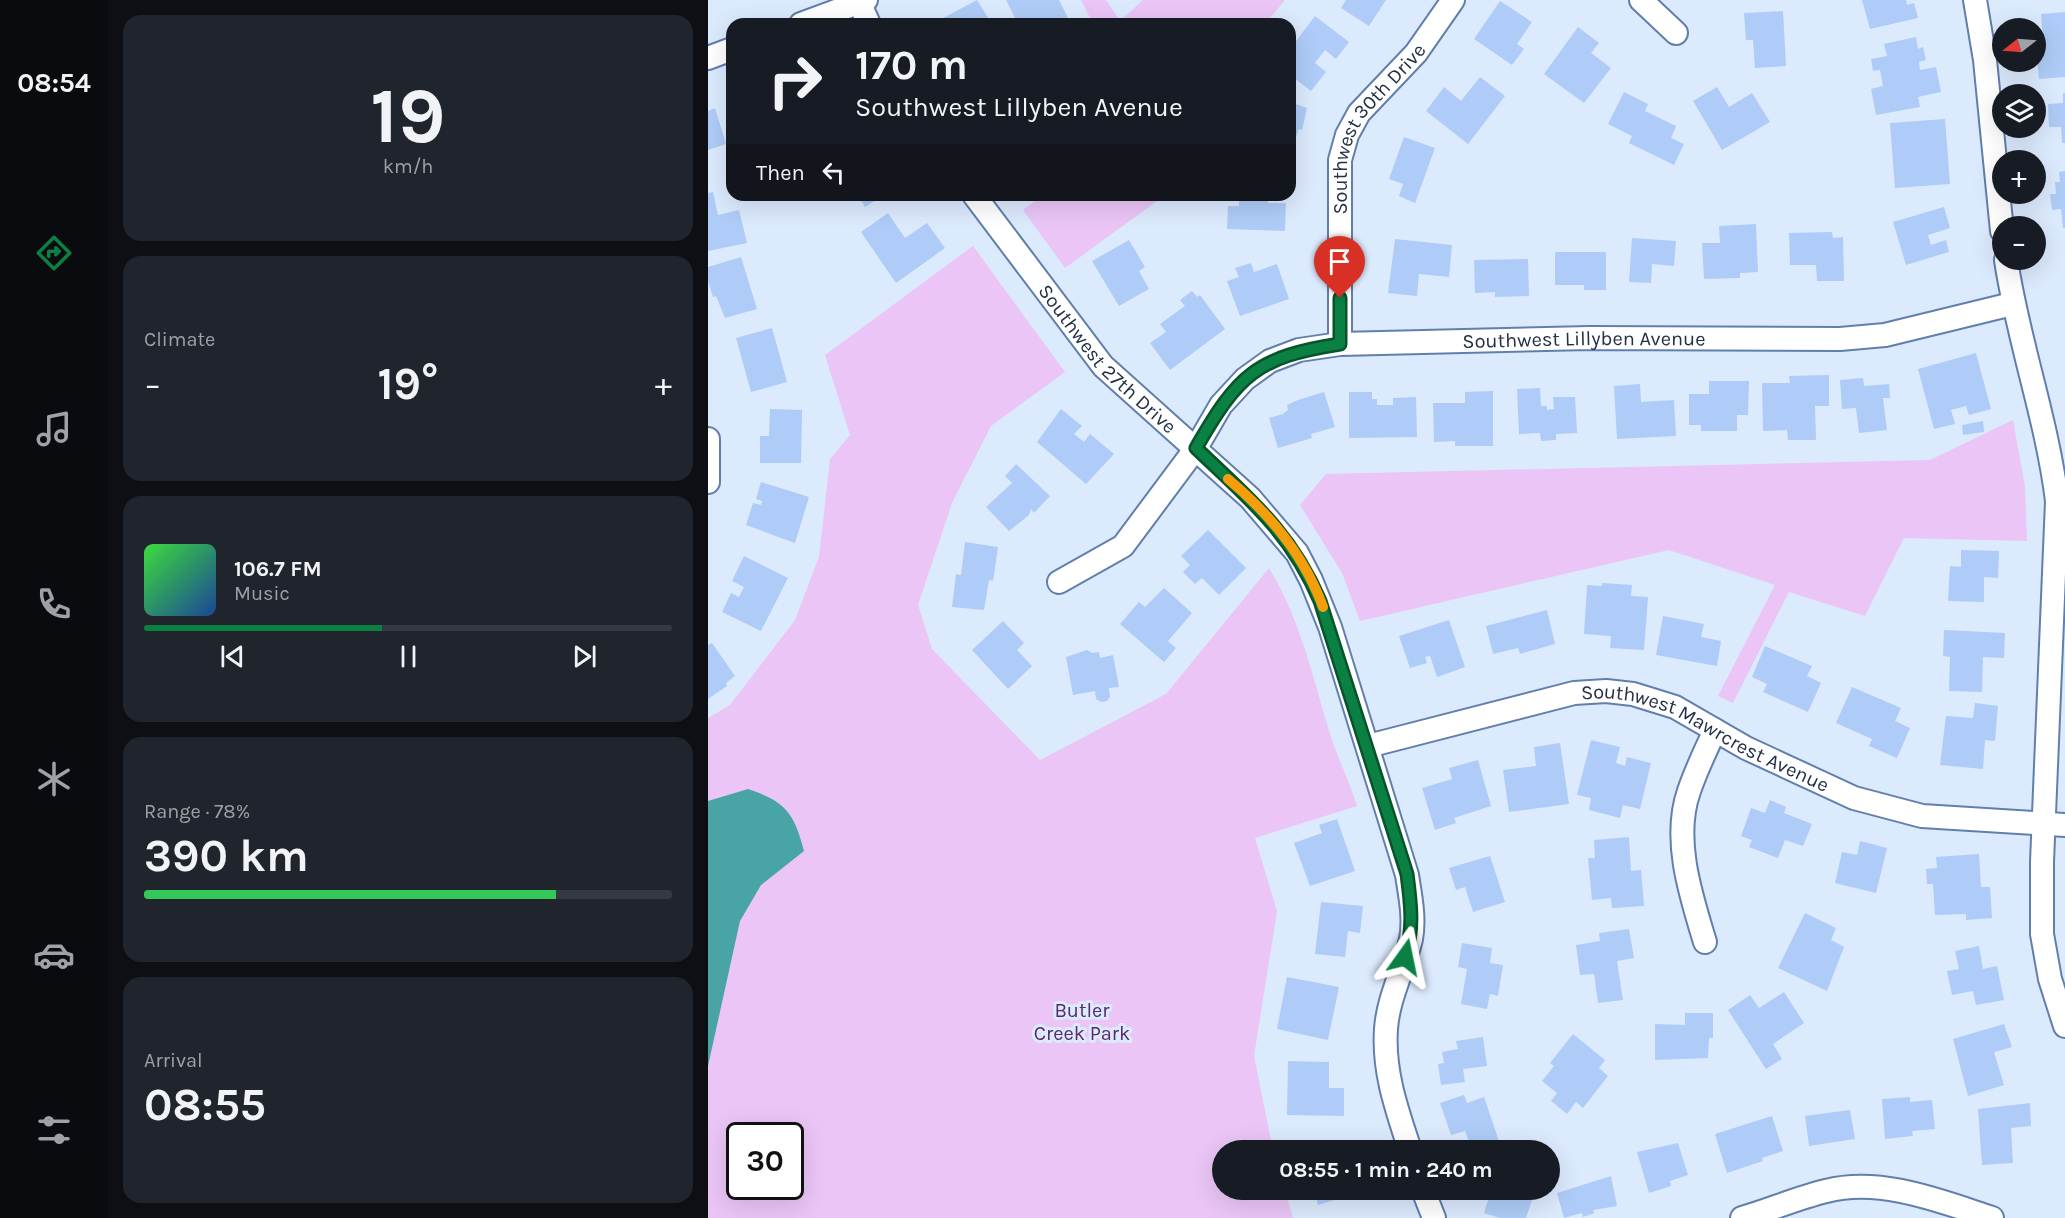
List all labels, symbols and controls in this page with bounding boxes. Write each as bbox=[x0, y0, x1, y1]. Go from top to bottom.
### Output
north arrow bbox=[1992, 18, 2046, 72]
map controls bbox=[1992, 18, 2046, 270]
street label: Southwest 30th Drive bbox=[1329, 39, 1430, 215]
text: 170 m bbox=[855, 40, 968, 90]
icon: right bbox=[756, 42, 834, 120]
text: 08:54 bbox=[17, 67, 91, 99]
text: 19 bbox=[370, 70, 446, 162]
button: layers bbox=[1992, 84, 2046, 138]
text: Southwest Lillyben Avenue bbox=[855, 91, 1183, 123]
button: + bbox=[1992, 150, 2046, 204]
text: km/h bbox=[383, 155, 433, 178]
icon: left bbox=[817, 156, 850, 189]
text: Then bbox=[756, 160, 805, 186]
button: − bbox=[1992, 216, 2046, 270]
icon: directions bbox=[33, 232, 75, 274]
pin bbox=[1314, 236, 1365, 298]
icon: arrive bbox=[1323, 245, 1356, 278]
street label: Southwest 27th Drive bbox=[1034, 280, 1181, 438]
street label: Southwest Lillyben Avenue bbox=[1462, 326, 1705, 353]
text: Climate bbox=[144, 328, 215, 351]
text: 19° bbox=[378, 358, 438, 410]
text: − bbox=[144, 365, 161, 403]
text: + bbox=[655, 365, 672, 403]
icon: music bbox=[33, 408, 75, 450]
text: 106.7 FM bbox=[234, 556, 322, 582]
text: Music bbox=[234, 582, 290, 605]
icon: phone bbox=[33, 583, 75, 625]
icon: previous bbox=[216, 640, 249, 673]
icon: pause bbox=[392, 640, 425, 673]
icon: next bbox=[568, 640, 601, 673]
street label: Southwest Mawrcrest Avenue bbox=[1580, 679, 1833, 796]
icon: climate bbox=[33, 758, 75, 800]
text: Range · 78% bbox=[144, 800, 250, 823]
text: 390 km bbox=[144, 830, 309, 882]
position arrow bbox=[1373, 925, 1437, 989]
icon: car bbox=[33, 934, 75, 976]
park label: Butler Creek Park bbox=[1034, 999, 1130, 1045]
text: Arrival bbox=[144, 1049, 203, 1072]
text: 08:55 bbox=[144, 1079, 266, 1131]
icon: filters bbox=[33, 1109, 75, 1151]
speed limit sign: 30 bbox=[726, 1122, 804, 1200]
text: 08:55 · 1 min · 240 m bbox=[1279, 1157, 1493, 1183]

